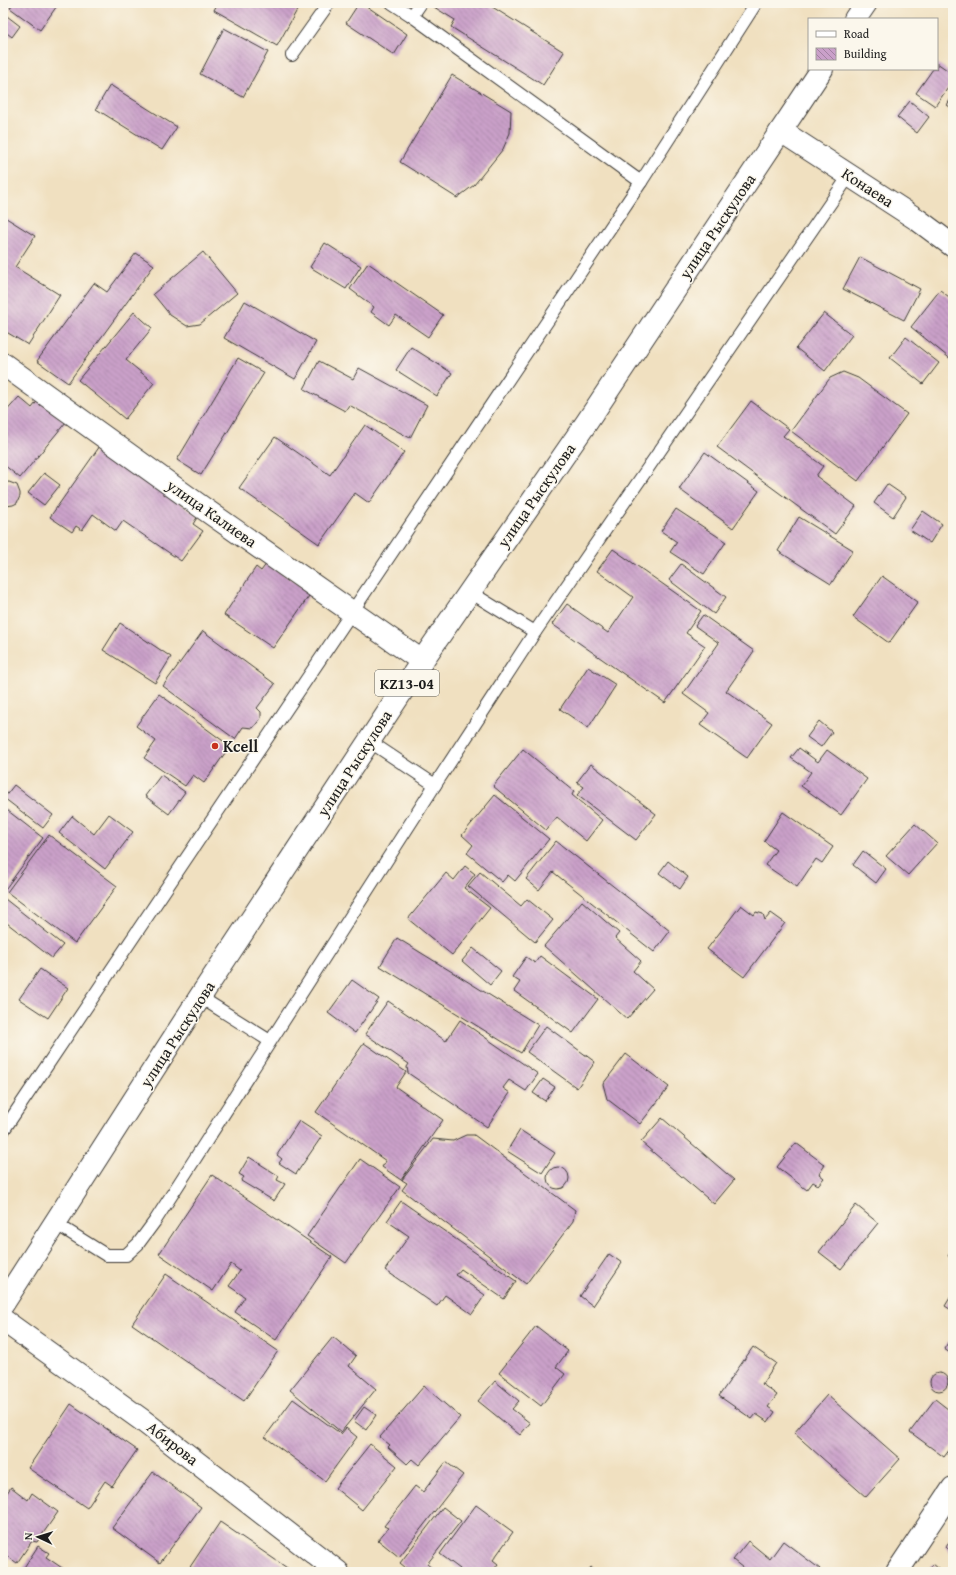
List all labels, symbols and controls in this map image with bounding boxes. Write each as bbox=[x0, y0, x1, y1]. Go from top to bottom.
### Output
legend bbox=[808, 18, 938, 70]
text: Road bbox=[844, 25, 870, 42]
text: Building bbox=[844, 45, 887, 62]
street label: Конаева bbox=[837, 161, 899, 213]
street label: улица Рыскулова bbox=[672, 168, 761, 284]
street label: улица Рыскулова bbox=[490, 438, 581, 553]
street label: улица Калиева bbox=[161, 472, 262, 553]
road number: KZ13-04 bbox=[375, 670, 439, 696]
street label: улица Рыскулова bbox=[310, 705, 398, 822]
place label: Kcell bbox=[223, 734, 258, 758]
marker: Kcell bbox=[210, 741, 220, 751]
street label: улица Рыскулова bbox=[133, 976, 221, 1093]
street label: Абирова bbox=[142, 1415, 204, 1471]
north arrow bbox=[18, 1517, 58, 1557]
text: N bbox=[20, 1531, 36, 1541]

